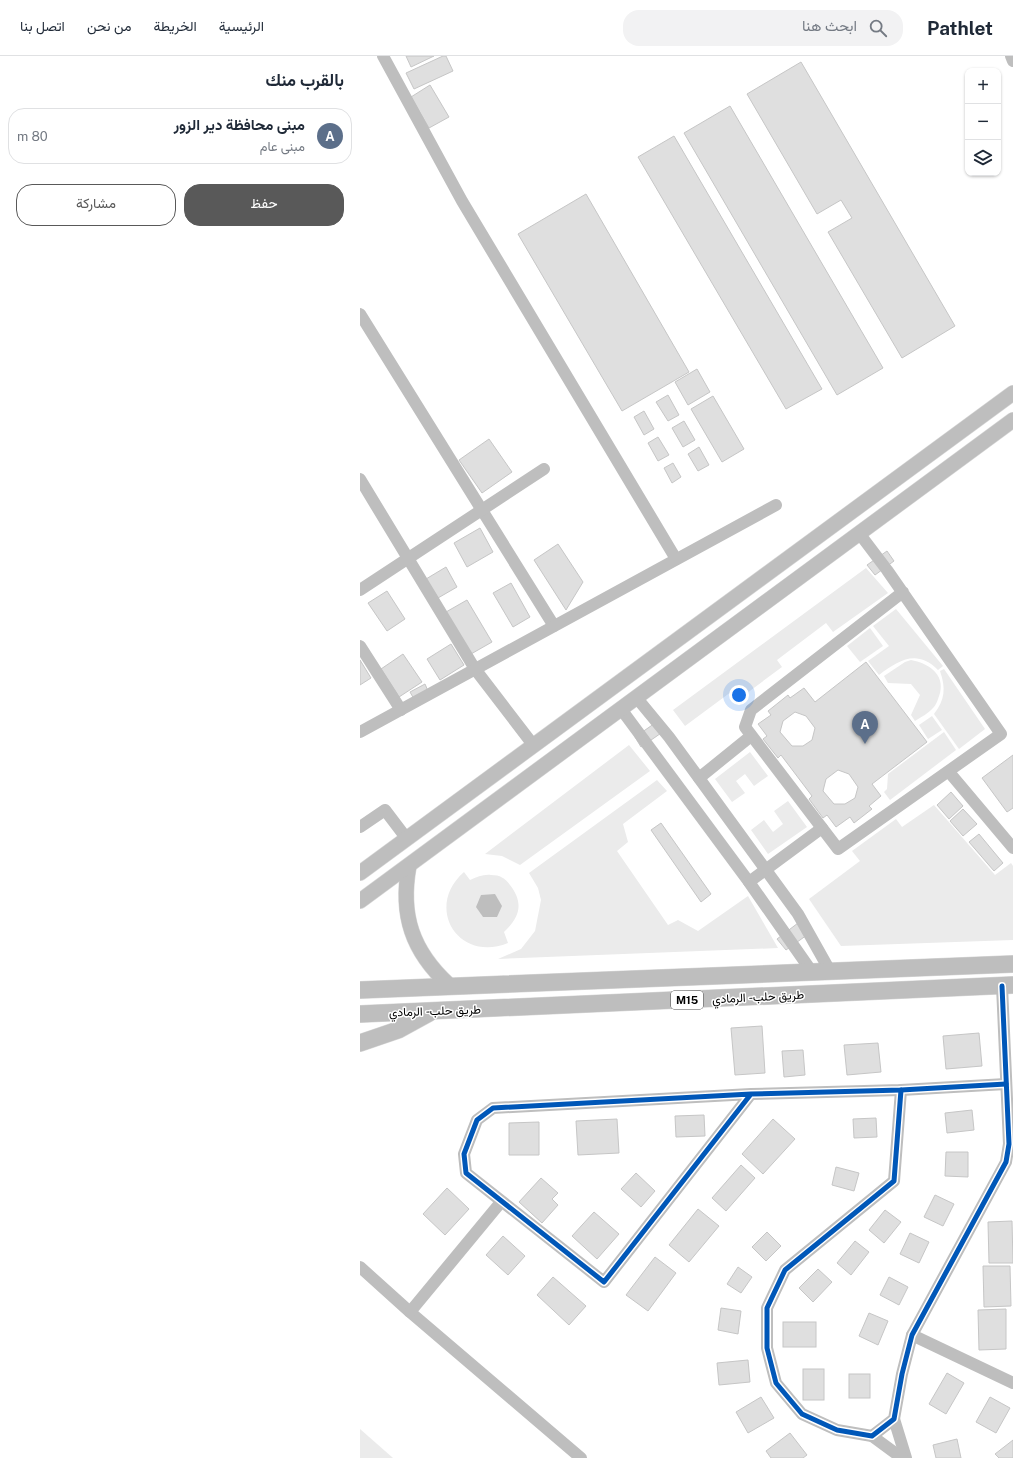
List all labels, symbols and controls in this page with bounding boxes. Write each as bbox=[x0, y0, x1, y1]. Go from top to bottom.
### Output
search box bbox=[623, 10, 903, 46]
text: ابحث هنا bbox=[802, 17, 857, 34]
icon: search bbox=[867, 17, 889, 39]
text: Pathlet bbox=[927, 17, 993, 39]
text: اتصل بنا bbox=[20, 18, 65, 34]
text: من نحن bbox=[87, 18, 131, 34]
text: الخريطة bbox=[153, 18, 197, 34]
text: الرئيسية bbox=[219, 18, 264, 34]
map controls bbox=[965, 68, 1001, 176]
button: + bbox=[965, 68, 1001, 104]
text: بالقرب منك bbox=[266, 70, 344, 90]
button: − bbox=[965, 104, 1001, 140]
text: مبنى محافظة دير الزور bbox=[174, 116, 305, 133]
text: 80 m bbox=[17, 129, 48, 144]
text: A bbox=[325, 129, 335, 144]
text: مبنى عام bbox=[260, 139, 305, 154]
button: layers bbox=[965, 140, 1001, 176]
button: مشاركة bbox=[16, 184, 176, 226]
button: حفظ bbox=[184, 184, 344, 226]
your location bbox=[729, 685, 749, 705]
pin: A bbox=[852, 711, 878, 744]
street label: طريق حلب - الرمادي bbox=[712, 988, 805, 1009]
road number: M15 bbox=[671, 991, 703, 1009]
street label: طريق حلب - الرمادي bbox=[389, 1002, 482, 1023]

